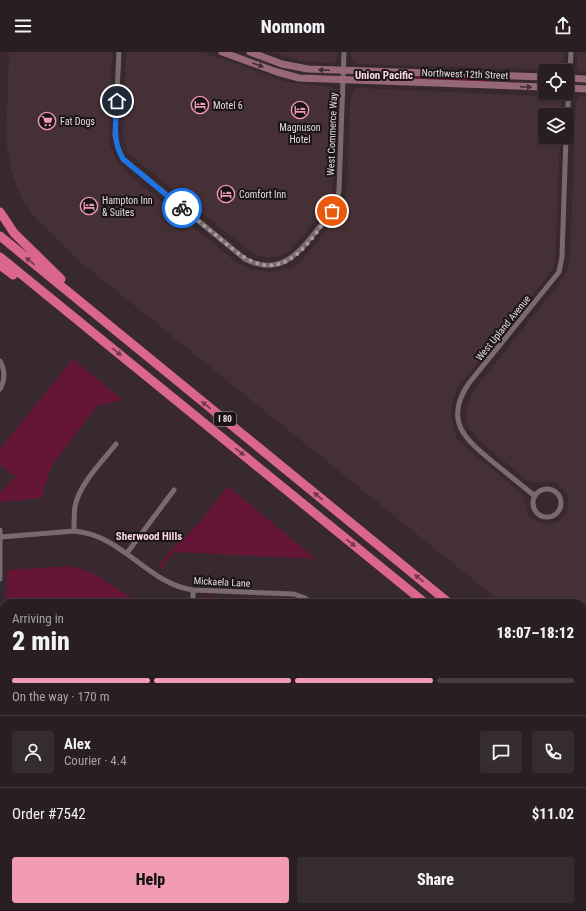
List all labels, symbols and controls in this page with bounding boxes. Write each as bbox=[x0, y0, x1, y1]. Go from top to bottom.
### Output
icon: menu bbox=[12, 15, 34, 37]
icon: share bbox=[552, 15, 574, 37]
text: Nomnom bbox=[261, 16, 325, 37]
one-way arrow bbox=[253, 63, 265, 69]
map controls bbox=[538, 64, 574, 144]
button: locate bbox=[538, 64, 574, 100]
one-way arrow bbox=[317, 67, 330, 73]
street label: Northwest 12th Street bbox=[421, 67, 509, 81]
district label: Union Pacific bbox=[355, 69, 413, 82]
one-way arrow bbox=[520, 83, 532, 90]
pin bbox=[100, 84, 134, 118]
icon: home bbox=[106, 90, 128, 112]
street label: West Commerce Way bbox=[325, 92, 339, 176]
hotel icon: Motel 6 bbox=[190, 95, 210, 115]
place label: Motel 6 bbox=[213, 100, 243, 111]
hotel icon: Magnuson Hotel bbox=[290, 100, 310, 120]
button: layers bbox=[538, 108, 574, 144]
supermarket icon: Fat Dogs bbox=[37, 111, 57, 131]
place label: Fat Dogs bbox=[60, 116, 95, 127]
place label: Magnuson Hotel bbox=[279, 122, 321, 145]
hotel icon: Comfort Inn bbox=[216, 184, 236, 204]
courier bbox=[162, 188, 202, 228]
place label: Comfort Inn bbox=[239, 189, 286, 200]
pin bbox=[315, 194, 349, 228]
place label: Hampton Inn & Suites bbox=[102, 195, 153, 218]
hotel icon: Hampton Inn & Suites bbox=[79, 196, 99, 216]
icon: bike bbox=[171, 197, 193, 219]
icon: bag bbox=[321, 200, 343, 222]
one-way arrow bbox=[24, 256, 35, 265]
street label: West Upland Avenue bbox=[473, 293, 533, 363]
one-way arrow bbox=[112, 347, 123, 356]
one-way arrow bbox=[201, 400, 212, 409]
road number: I 80 bbox=[214, 412, 236, 426]
one-way arrow bbox=[234, 447, 245, 456]
one-way arrow bbox=[313, 492, 323, 500]
district label: Sherwood Hills bbox=[116, 530, 182, 543]
one-way arrow bbox=[346, 538, 357, 547]
one-way arrow bbox=[413, 574, 424, 583]
street label: Mickaela Lane bbox=[193, 575, 251, 589]
text: Arriving in bbox=[12, 611, 64, 626]
text: 18:07–18:12 bbox=[496, 624, 574, 642]
text: 2 min bbox=[12, 626, 70, 656]
text: On the way · 170 m bbox=[12, 689, 109, 704]
button: person bbox=[12, 731, 54, 773]
button: chat bbox=[480, 731, 522, 773]
button: phone bbox=[532, 731, 574, 773]
text: Alex bbox=[64, 735, 91, 753]
text: Courier · 4.4 bbox=[64, 753, 127, 768]
text: Order #7542 bbox=[12, 805, 86, 823]
text: $11.02 bbox=[532, 805, 574, 823]
button: Help bbox=[12, 857, 289, 903]
button: Share bbox=[297, 857, 574, 903]

